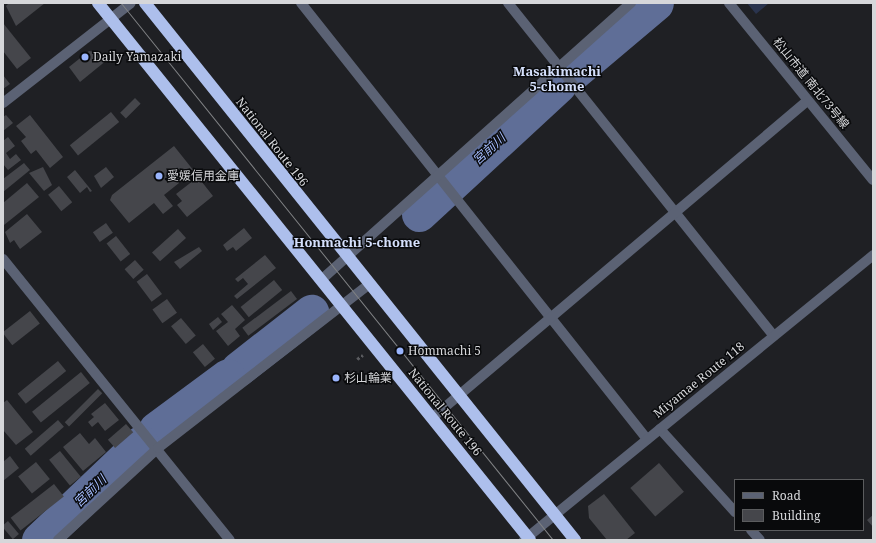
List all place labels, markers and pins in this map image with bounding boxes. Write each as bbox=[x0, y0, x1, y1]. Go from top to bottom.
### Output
place label: Daily Yamazaki bbox=[93, 50, 181, 64]
marker: Daily Yamazaki bbox=[80, 52, 90, 62]
place label: 愛媛信用金庫 bbox=[167, 169, 239, 183]
marker: 愛媛信用金庫 bbox=[154, 171, 164, 181]
place label: Hommachi 5 bbox=[408, 344, 481, 358]
marker: Hommachi 5 bbox=[395, 346, 405, 356]
place label: 杉山輪業 bbox=[344, 371, 392, 385]
marker: 杉山輪業 bbox=[331, 373, 341, 383]

